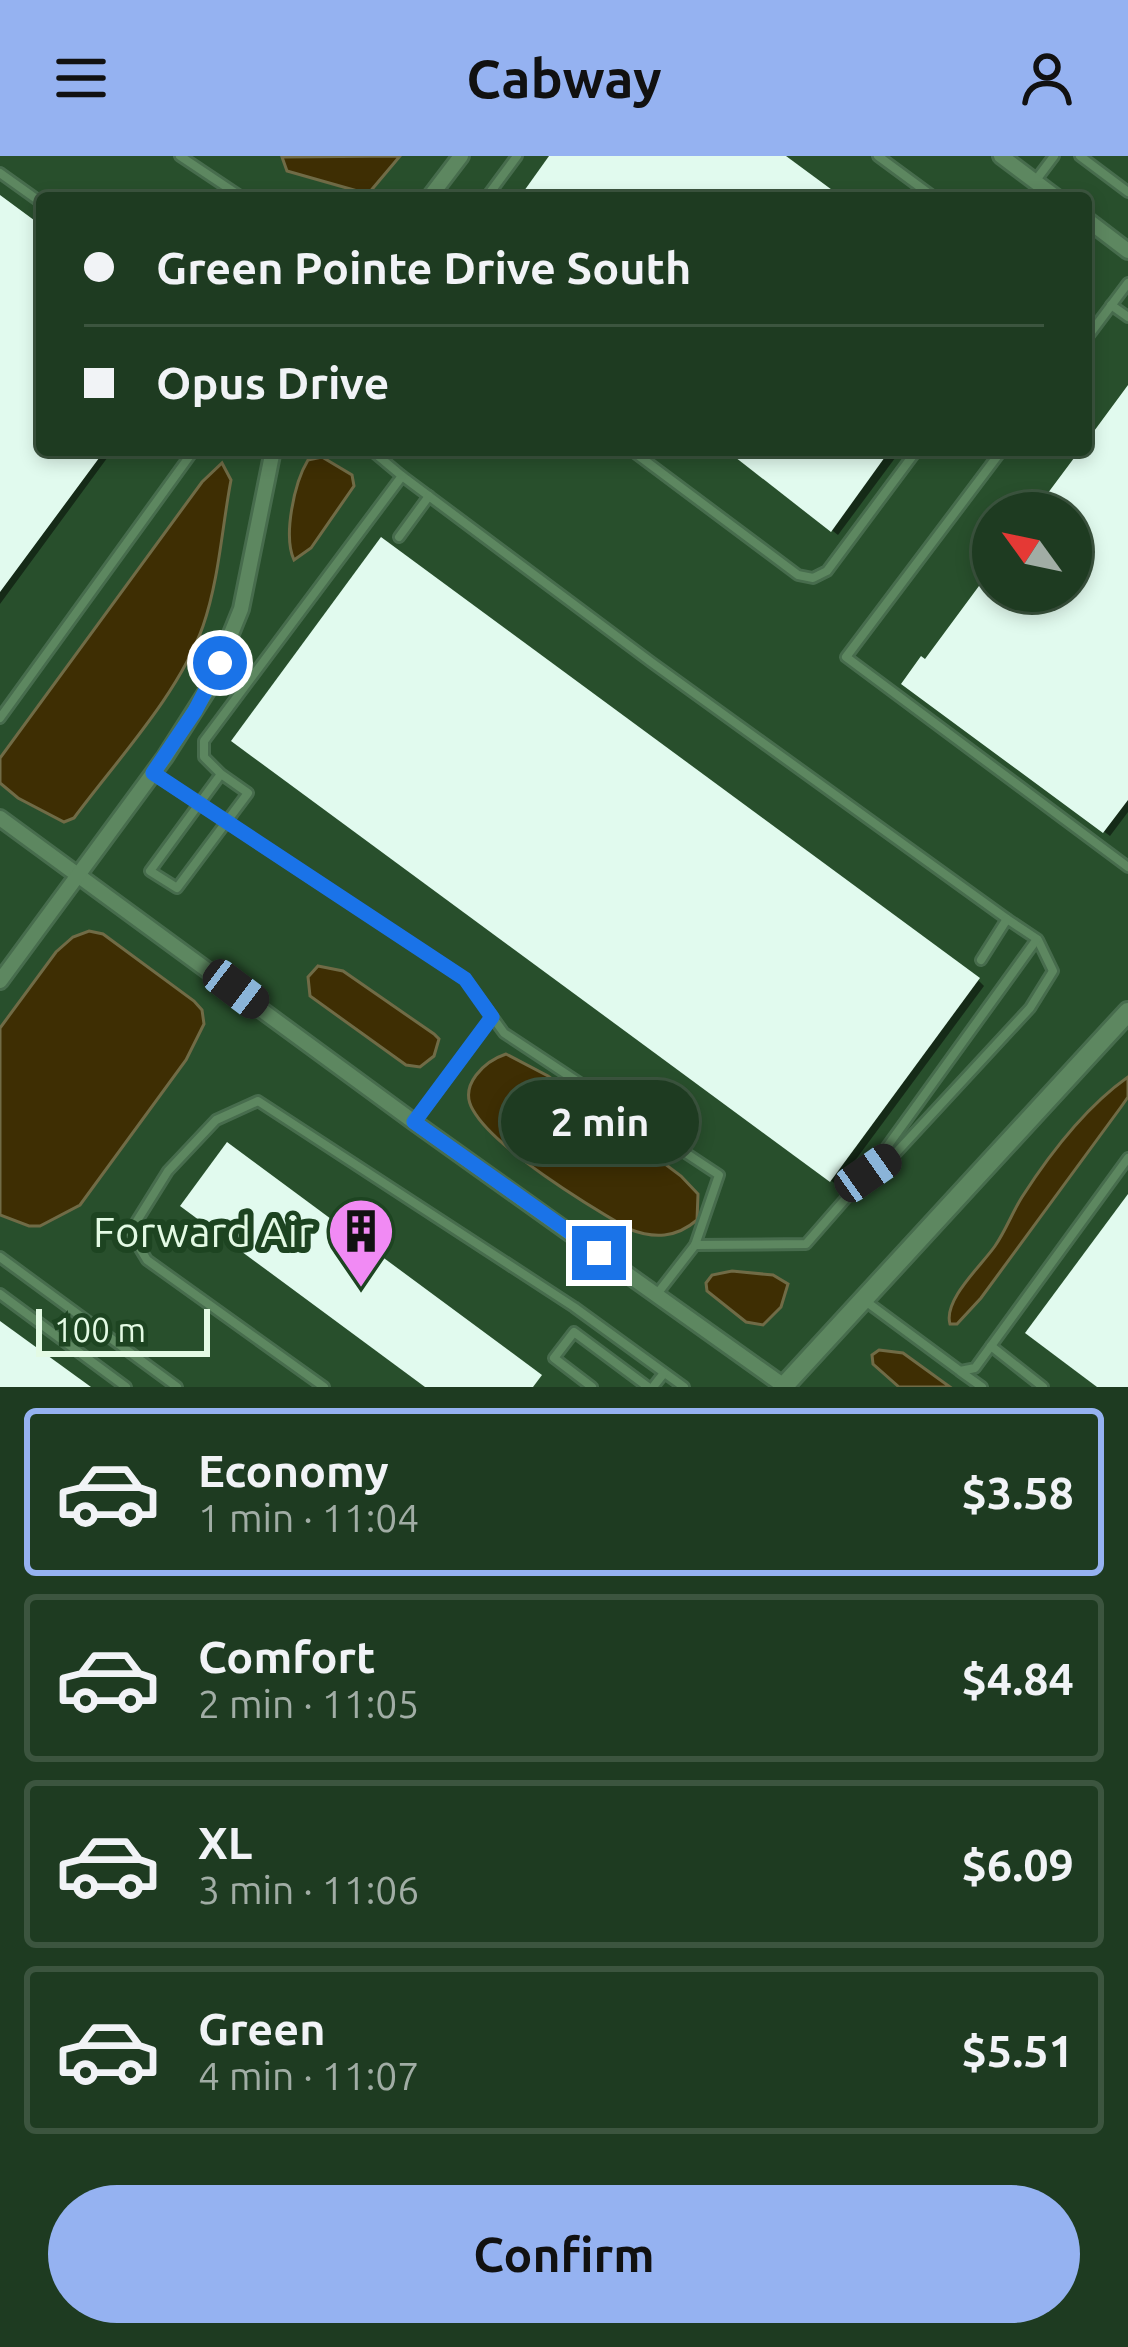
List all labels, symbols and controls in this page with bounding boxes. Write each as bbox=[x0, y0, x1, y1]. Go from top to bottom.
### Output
icon: menu bbox=[48, 45, 114, 111]
icon: person bbox=[1014, 45, 1080, 111]
text: Cabway bbox=[466, 48, 662, 108]
text: Green Pointe Drive South bbox=[156, 242, 691, 293]
text: Opus Drive bbox=[156, 357, 389, 408]
north arrow bbox=[972, 492, 1092, 612]
map controls bbox=[972, 492, 1092, 612]
route start bbox=[193, 636, 247, 690]
car bbox=[196, 953, 276, 1025]
callout: 2 min bbox=[500, 1079, 698, 1163]
text: 2 min bbox=[551, 1100, 649, 1143]
car bbox=[828, 1138, 908, 1208]
building icon: Forward Air bbox=[326, 1196, 396, 1290]
place label: Forward Air bbox=[93, 1208, 314, 1255]
route end bbox=[572, 1226, 626, 1280]
scale bar bbox=[36, 1303, 210, 1356]
text: 100 m bbox=[54, 1311, 146, 1348]
icon: car bbox=[54, 1438, 162, 1546]
text: Economy bbox=[198, 1445, 389, 1496]
text: $3.58 bbox=[961, 1467, 1074, 1518]
text: 1 min · 11:04 bbox=[198, 1496, 419, 1539]
icon: car bbox=[54, 1624, 162, 1732]
text: Comfort bbox=[198, 1631, 375, 1682]
text: $4.84 bbox=[961, 1653, 1074, 1704]
text: 2 min · 11:05 bbox=[198, 1682, 419, 1725]
icon: car bbox=[54, 1810, 162, 1918]
text: XL bbox=[198, 1817, 252, 1868]
text: $6.09 bbox=[961, 1839, 1074, 1890]
text: 3 min · 11:06 bbox=[198, 1868, 419, 1911]
icon: car bbox=[54, 1996, 162, 2104]
text: Green bbox=[198, 2003, 325, 2054]
text: $5.51 bbox=[961, 2025, 1074, 2076]
text: 4 min · 11:07 bbox=[198, 2054, 419, 2097]
button: Confirm bbox=[48, 2185, 1080, 2323]

